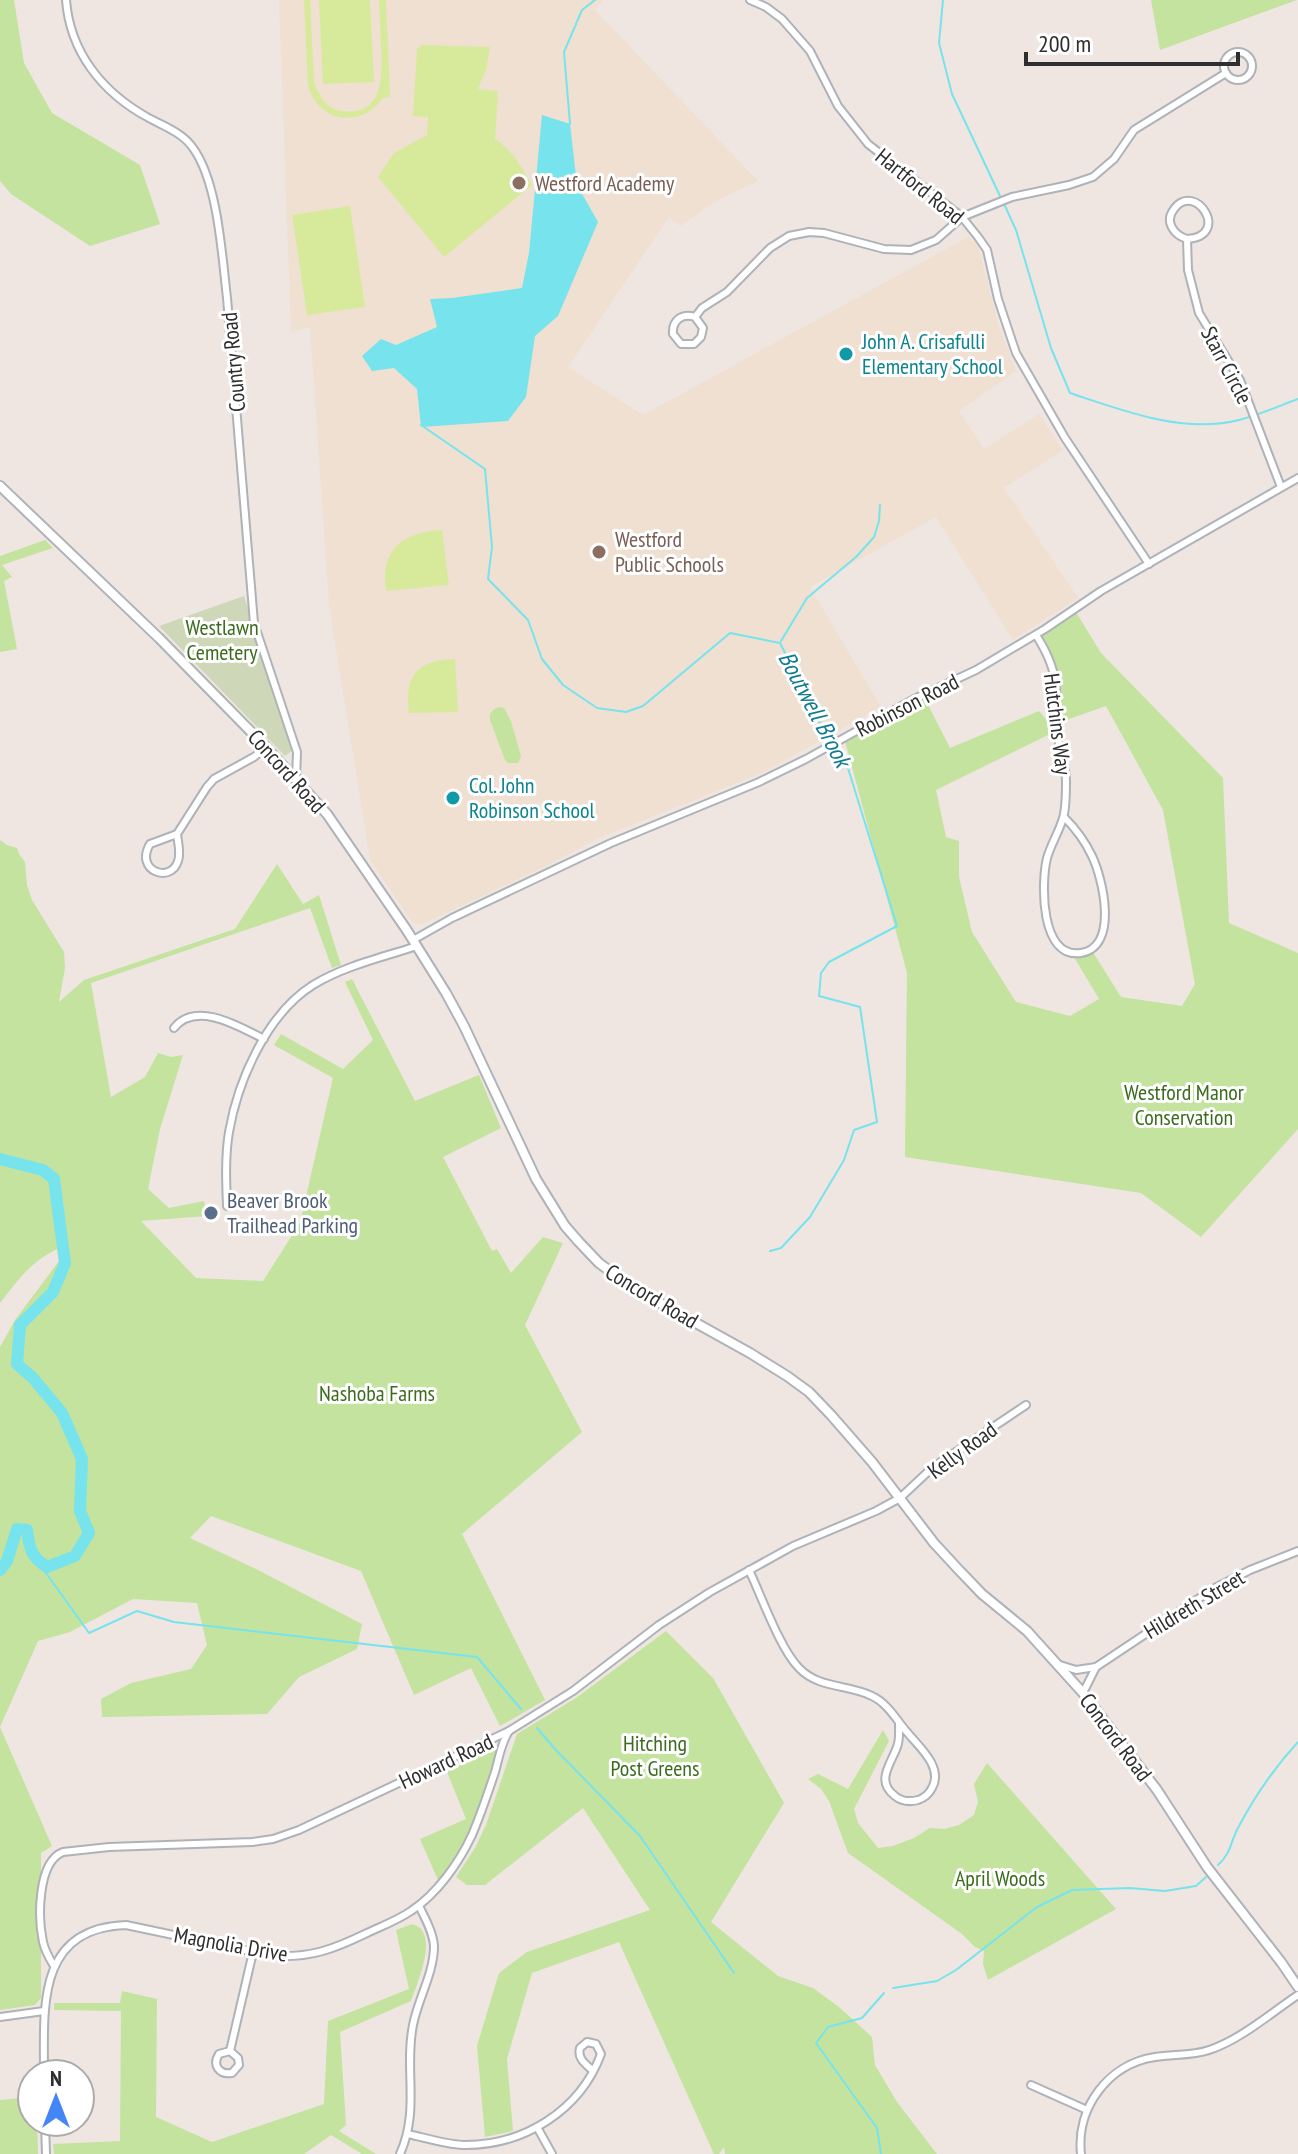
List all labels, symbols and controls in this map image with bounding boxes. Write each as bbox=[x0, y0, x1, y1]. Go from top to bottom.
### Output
scale bar bbox=[1026, 16, 1238, 66]
text: 200 m bbox=[1038, 28, 1091, 59]
street label: Hartford Road bbox=[870, 142, 970, 230]
place label: Westford Academy bbox=[535, 169, 675, 197]
marker: Westford Academy bbox=[510, 174, 528, 192]
street label: Country Road bbox=[215, 311, 251, 413]
street label: Starr Circle bbox=[1195, 321, 1259, 409]
place label: John A. Crisafulli Elementary School bbox=[861, 327, 1004, 380]
marker: John A. Crisafulli Elementary School bbox=[837, 345, 855, 363]
place label: Westford Public Schools bbox=[615, 525, 724, 578]
marker: Westford Public Schools bbox=[590, 543, 608, 561]
park label: Westlawn Cemetery bbox=[185, 613, 259, 666]
water label: Boutwell Brook bbox=[772, 646, 860, 775]
street label: Robinson Road bbox=[851, 667, 963, 743]
street label: Hutchins Way bbox=[1038, 672, 1078, 777]
street label: Concord Road bbox=[242, 723, 332, 819]
place label: Col. John Robinson School bbox=[469, 771, 595, 824]
marker: Col. John Robinson School bbox=[444, 789, 462, 807]
park label: Westford Manor Conservation bbox=[1124, 1078, 1244, 1131]
place label: Beaver Brook Trailhead Parking bbox=[227, 1186, 358, 1239]
marker: Beaver Brook Trailhead Parking bbox=[202, 1204, 220, 1222]
street label: Concord Road bbox=[600, 1257, 704, 1335]
park label: Nashoba Farms bbox=[319, 1379, 435, 1407]
street label: Kelly Road bbox=[922, 1415, 1002, 1485]
street label: Hildreth Street bbox=[1139, 1563, 1249, 1645]
street label: Concord Road bbox=[1074, 1687, 1158, 1787]
street label: Howard Road bbox=[394, 1727, 498, 1795]
park label: Hitching Post Greens bbox=[611, 1729, 699, 1782]
park label: April Woods bbox=[955, 1864, 1045, 1892]
street label: Magnolia Drive bbox=[172, 1920, 290, 1968]
north arrow bbox=[16, 2058, 96, 2138]
text: N bbox=[50, 2064, 62, 2092]

